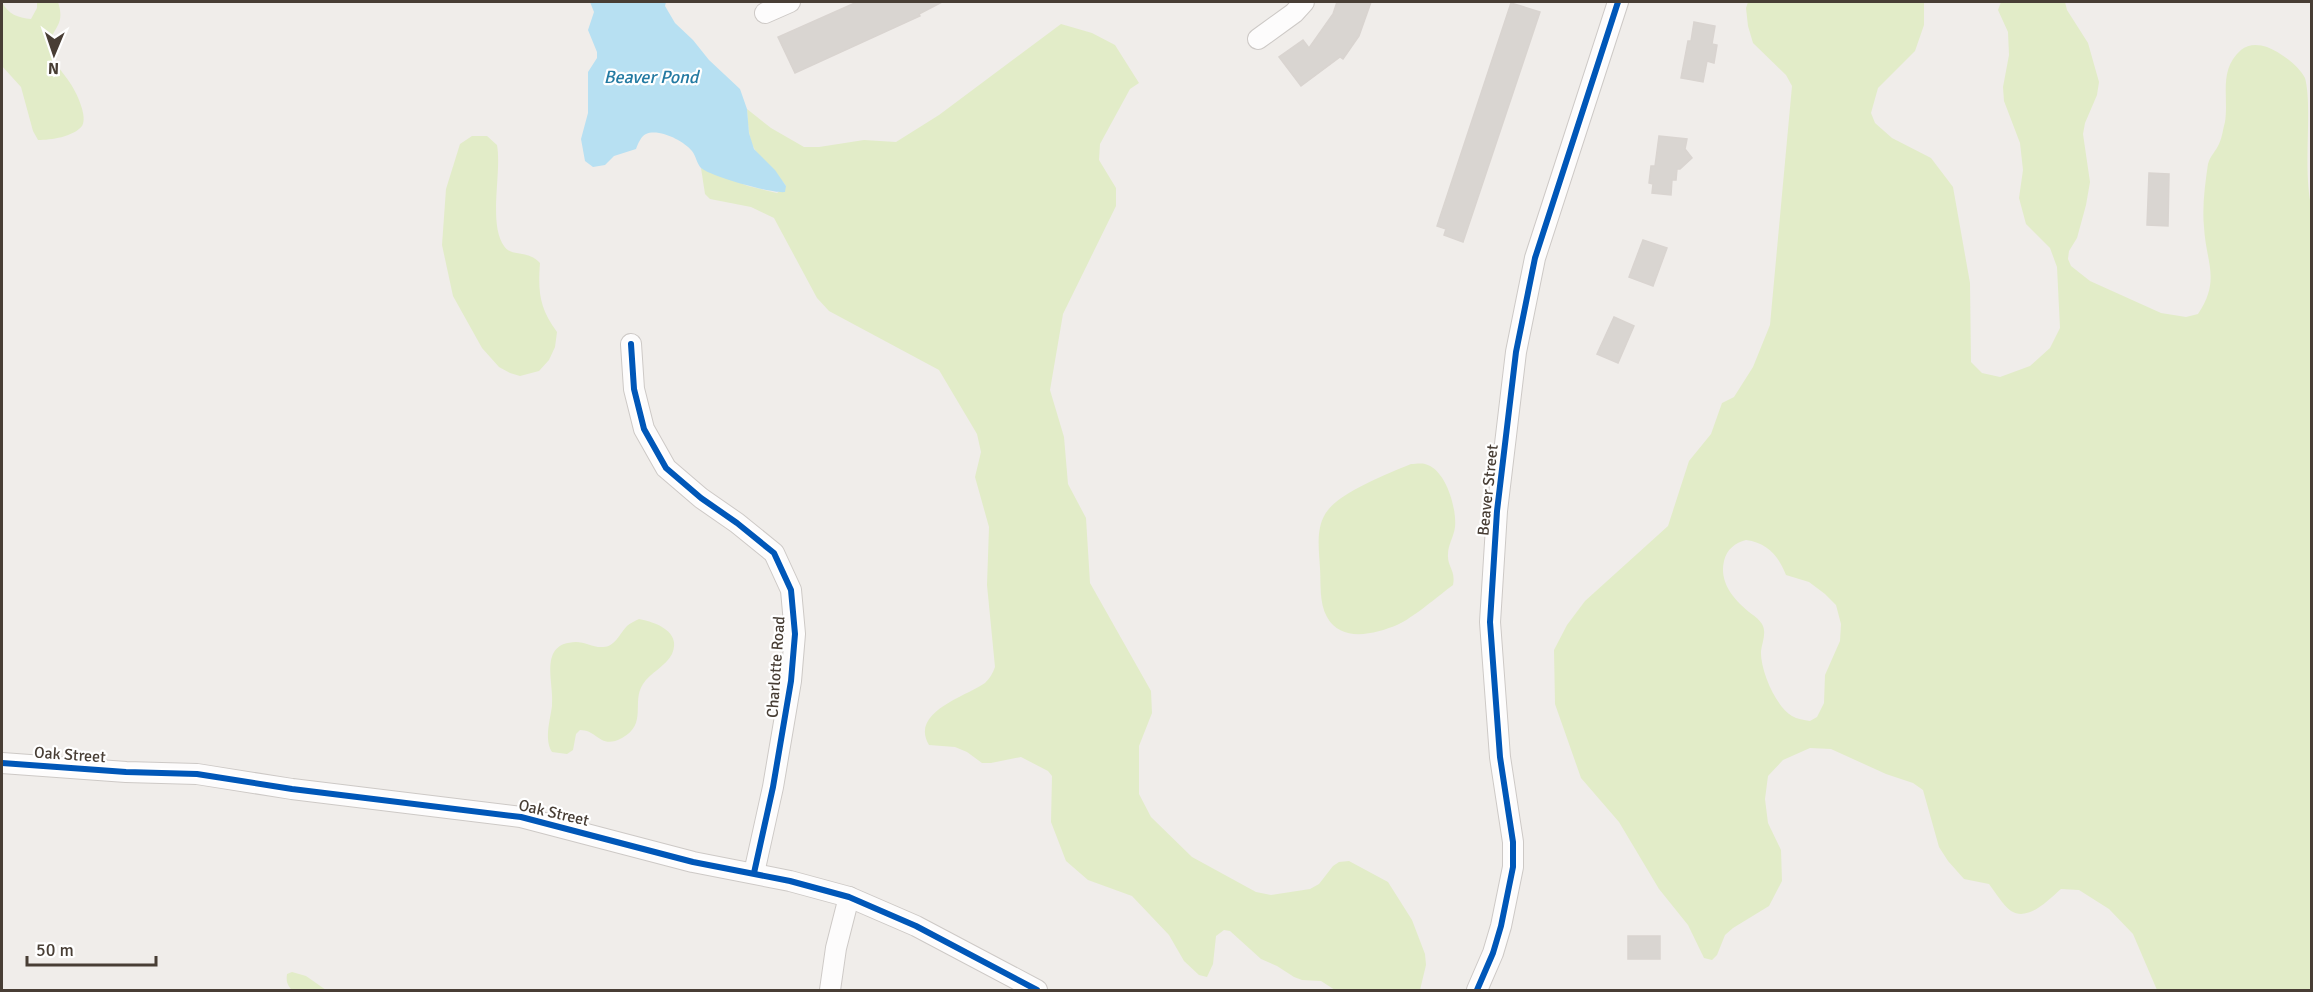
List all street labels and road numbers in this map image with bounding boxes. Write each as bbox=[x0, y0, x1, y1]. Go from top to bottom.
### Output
street label: Beaver Street bbox=[1473, 443, 1503, 537]
street label: Charlotte Road bbox=[762, 616, 790, 719]
street label: Oak Street bbox=[33, 743, 107, 768]
street label: Oak Street bbox=[517, 795, 591, 831]

